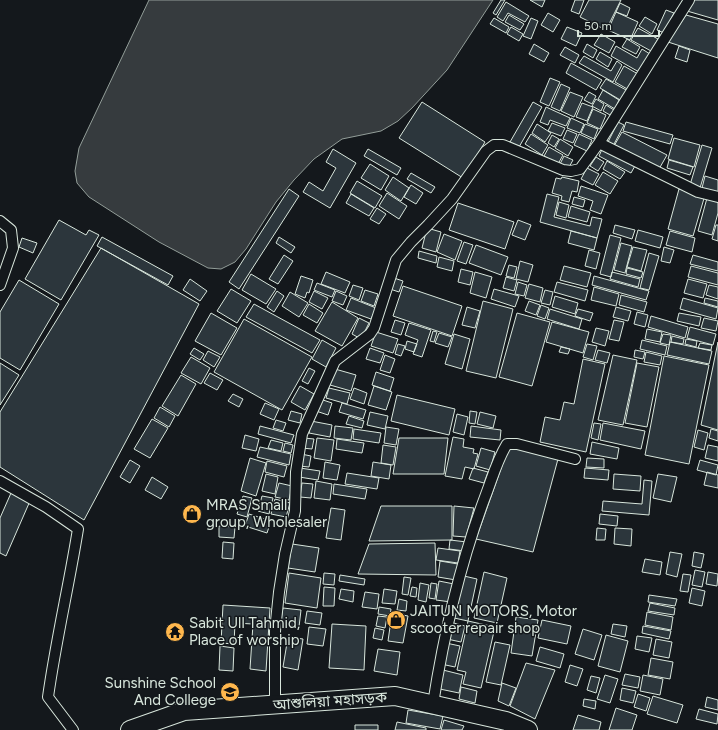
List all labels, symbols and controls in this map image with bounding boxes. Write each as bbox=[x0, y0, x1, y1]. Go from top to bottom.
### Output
scale bar bbox=[578, 12, 659, 38]
text: 50 m bbox=[584, 19, 612, 33]
place label: MRAS Small group, Wholesaler bbox=[206, 496, 327, 531]
shop icon: MRAS Small group, Wholesaler bbox=[181, 503, 203, 525]
place label: JAITUN MOTORS, Motor scooter repair shop bbox=[410, 602, 577, 637]
shop icon: JAITUN MOTORS, Motor scooter repair shop bbox=[385, 609, 407, 631]
place label: Sabit Ull Tahmid, Place of worship bbox=[189, 614, 300, 649]
temple icon: Sabit Ull Tahmid, Place of worship bbox=[164, 621, 186, 643]
place label: Sunshine School And College bbox=[105, 674, 216, 709]
school or university icon: Sunshine School And College bbox=[219, 681, 241, 703]
street label: আশুলিয়া মহাসড়ক bbox=[271, 688, 388, 714]

